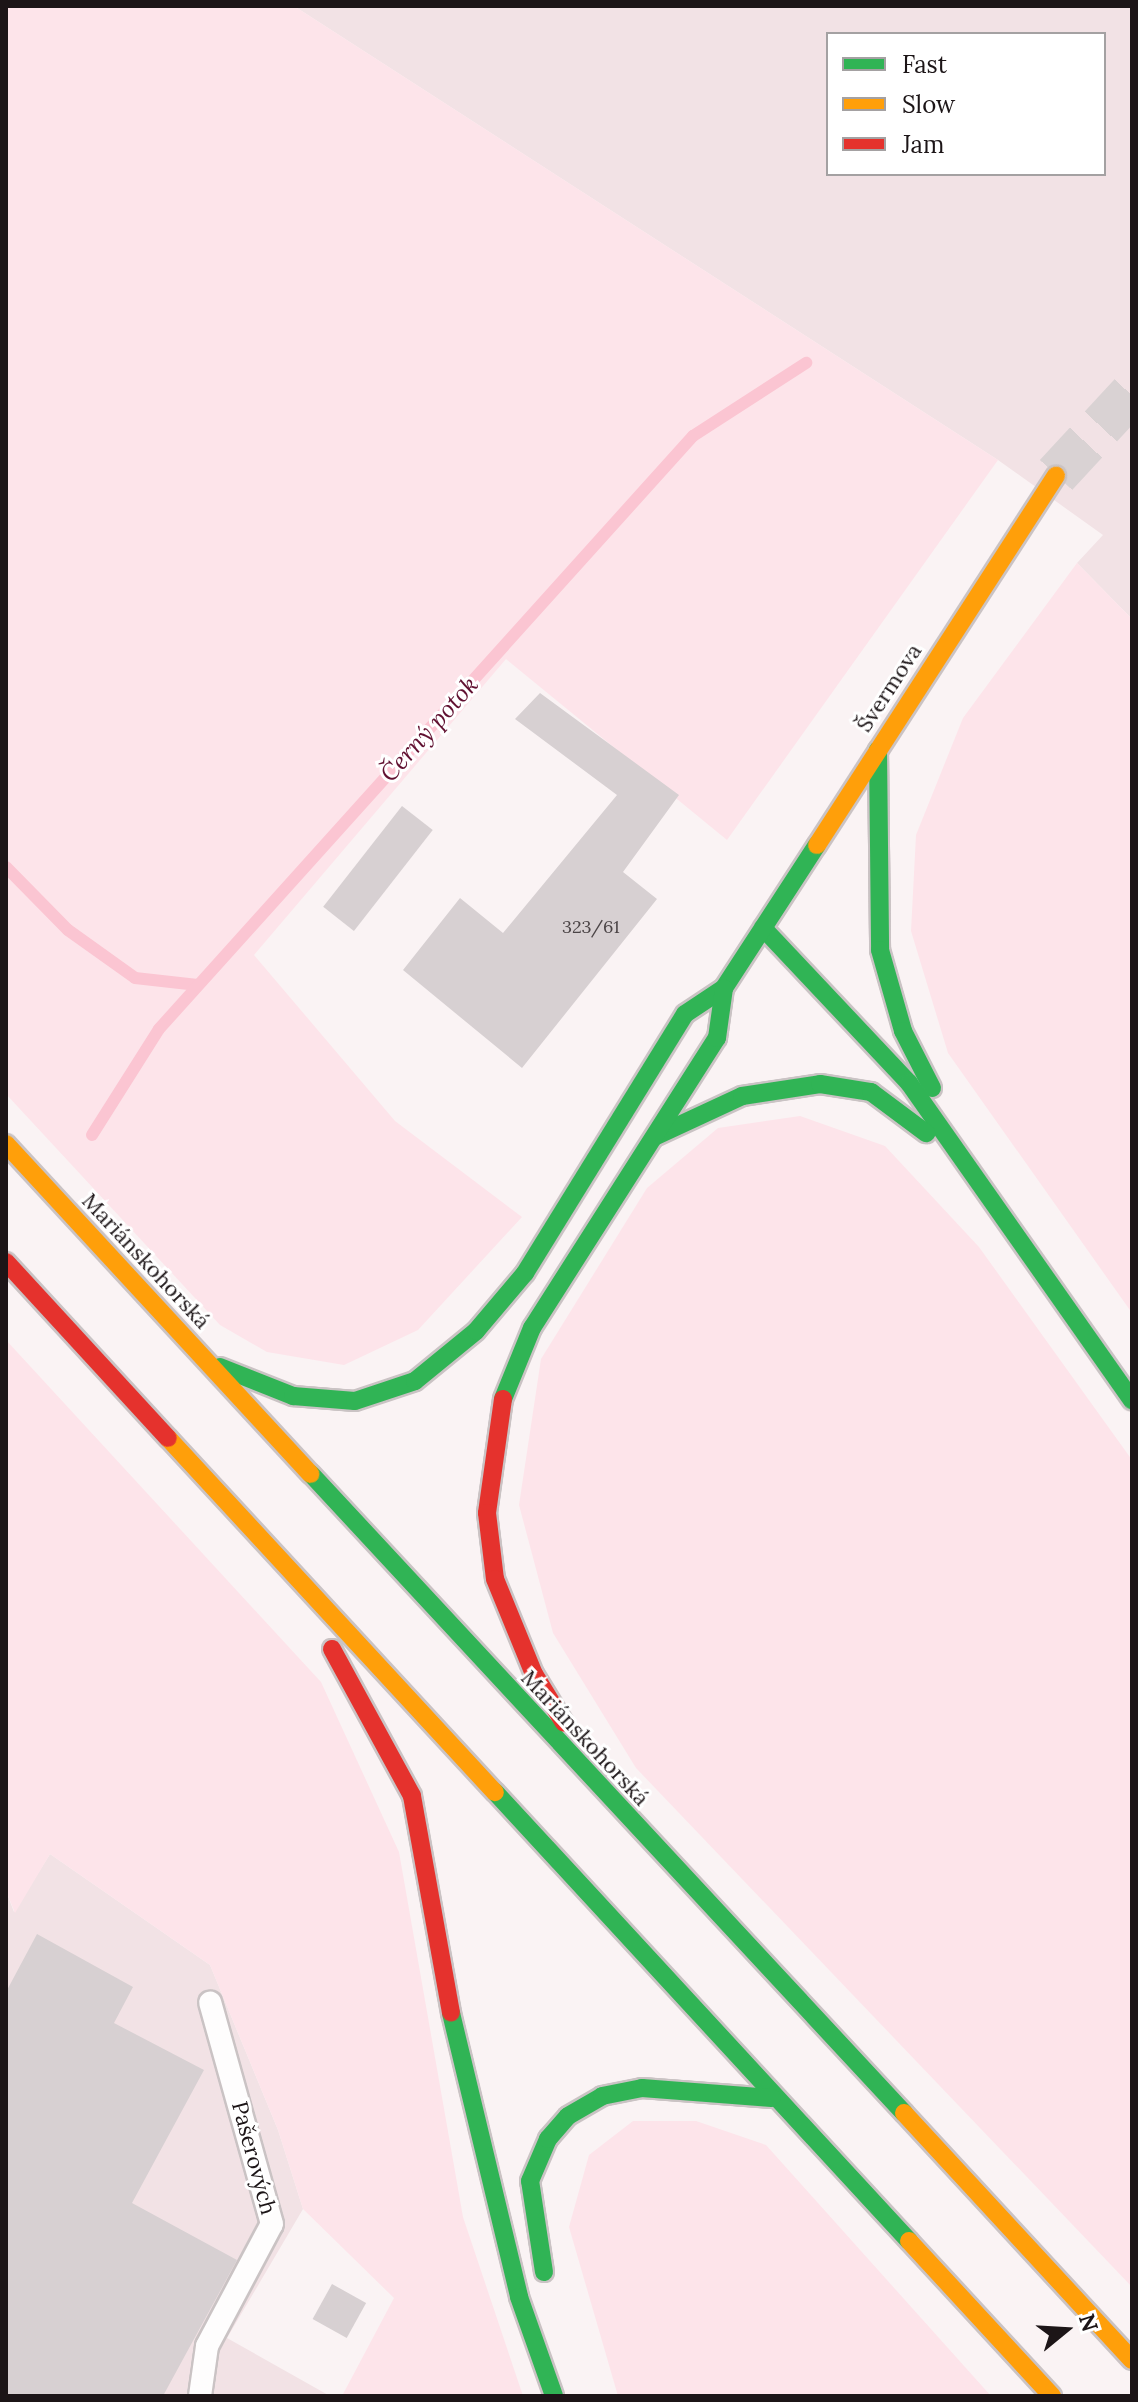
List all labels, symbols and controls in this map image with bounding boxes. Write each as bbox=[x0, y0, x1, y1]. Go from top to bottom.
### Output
legend bbox=[826, 32, 1106, 176]
text: Fast bbox=[902, 49, 947, 80]
text: Slow bbox=[902, 89, 955, 120]
text: Jam bbox=[902, 129, 944, 160]
street label: Švermova bbox=[851, 639, 927, 737]
water label: Černý potok bbox=[374, 670, 484, 788]
house number: 323/61 bbox=[562, 916, 620, 938]
street label: Mariánskohorská bbox=[76, 1188, 216, 1334]
street label: Mariánskohorská bbox=[515, 1665, 655, 1811]
street label: Pašerových bbox=[226, 2098, 282, 2218]
north arrow bbox=[1026, 2290, 1106, 2370]
text: N bbox=[1073, 2310, 1105, 2335]

